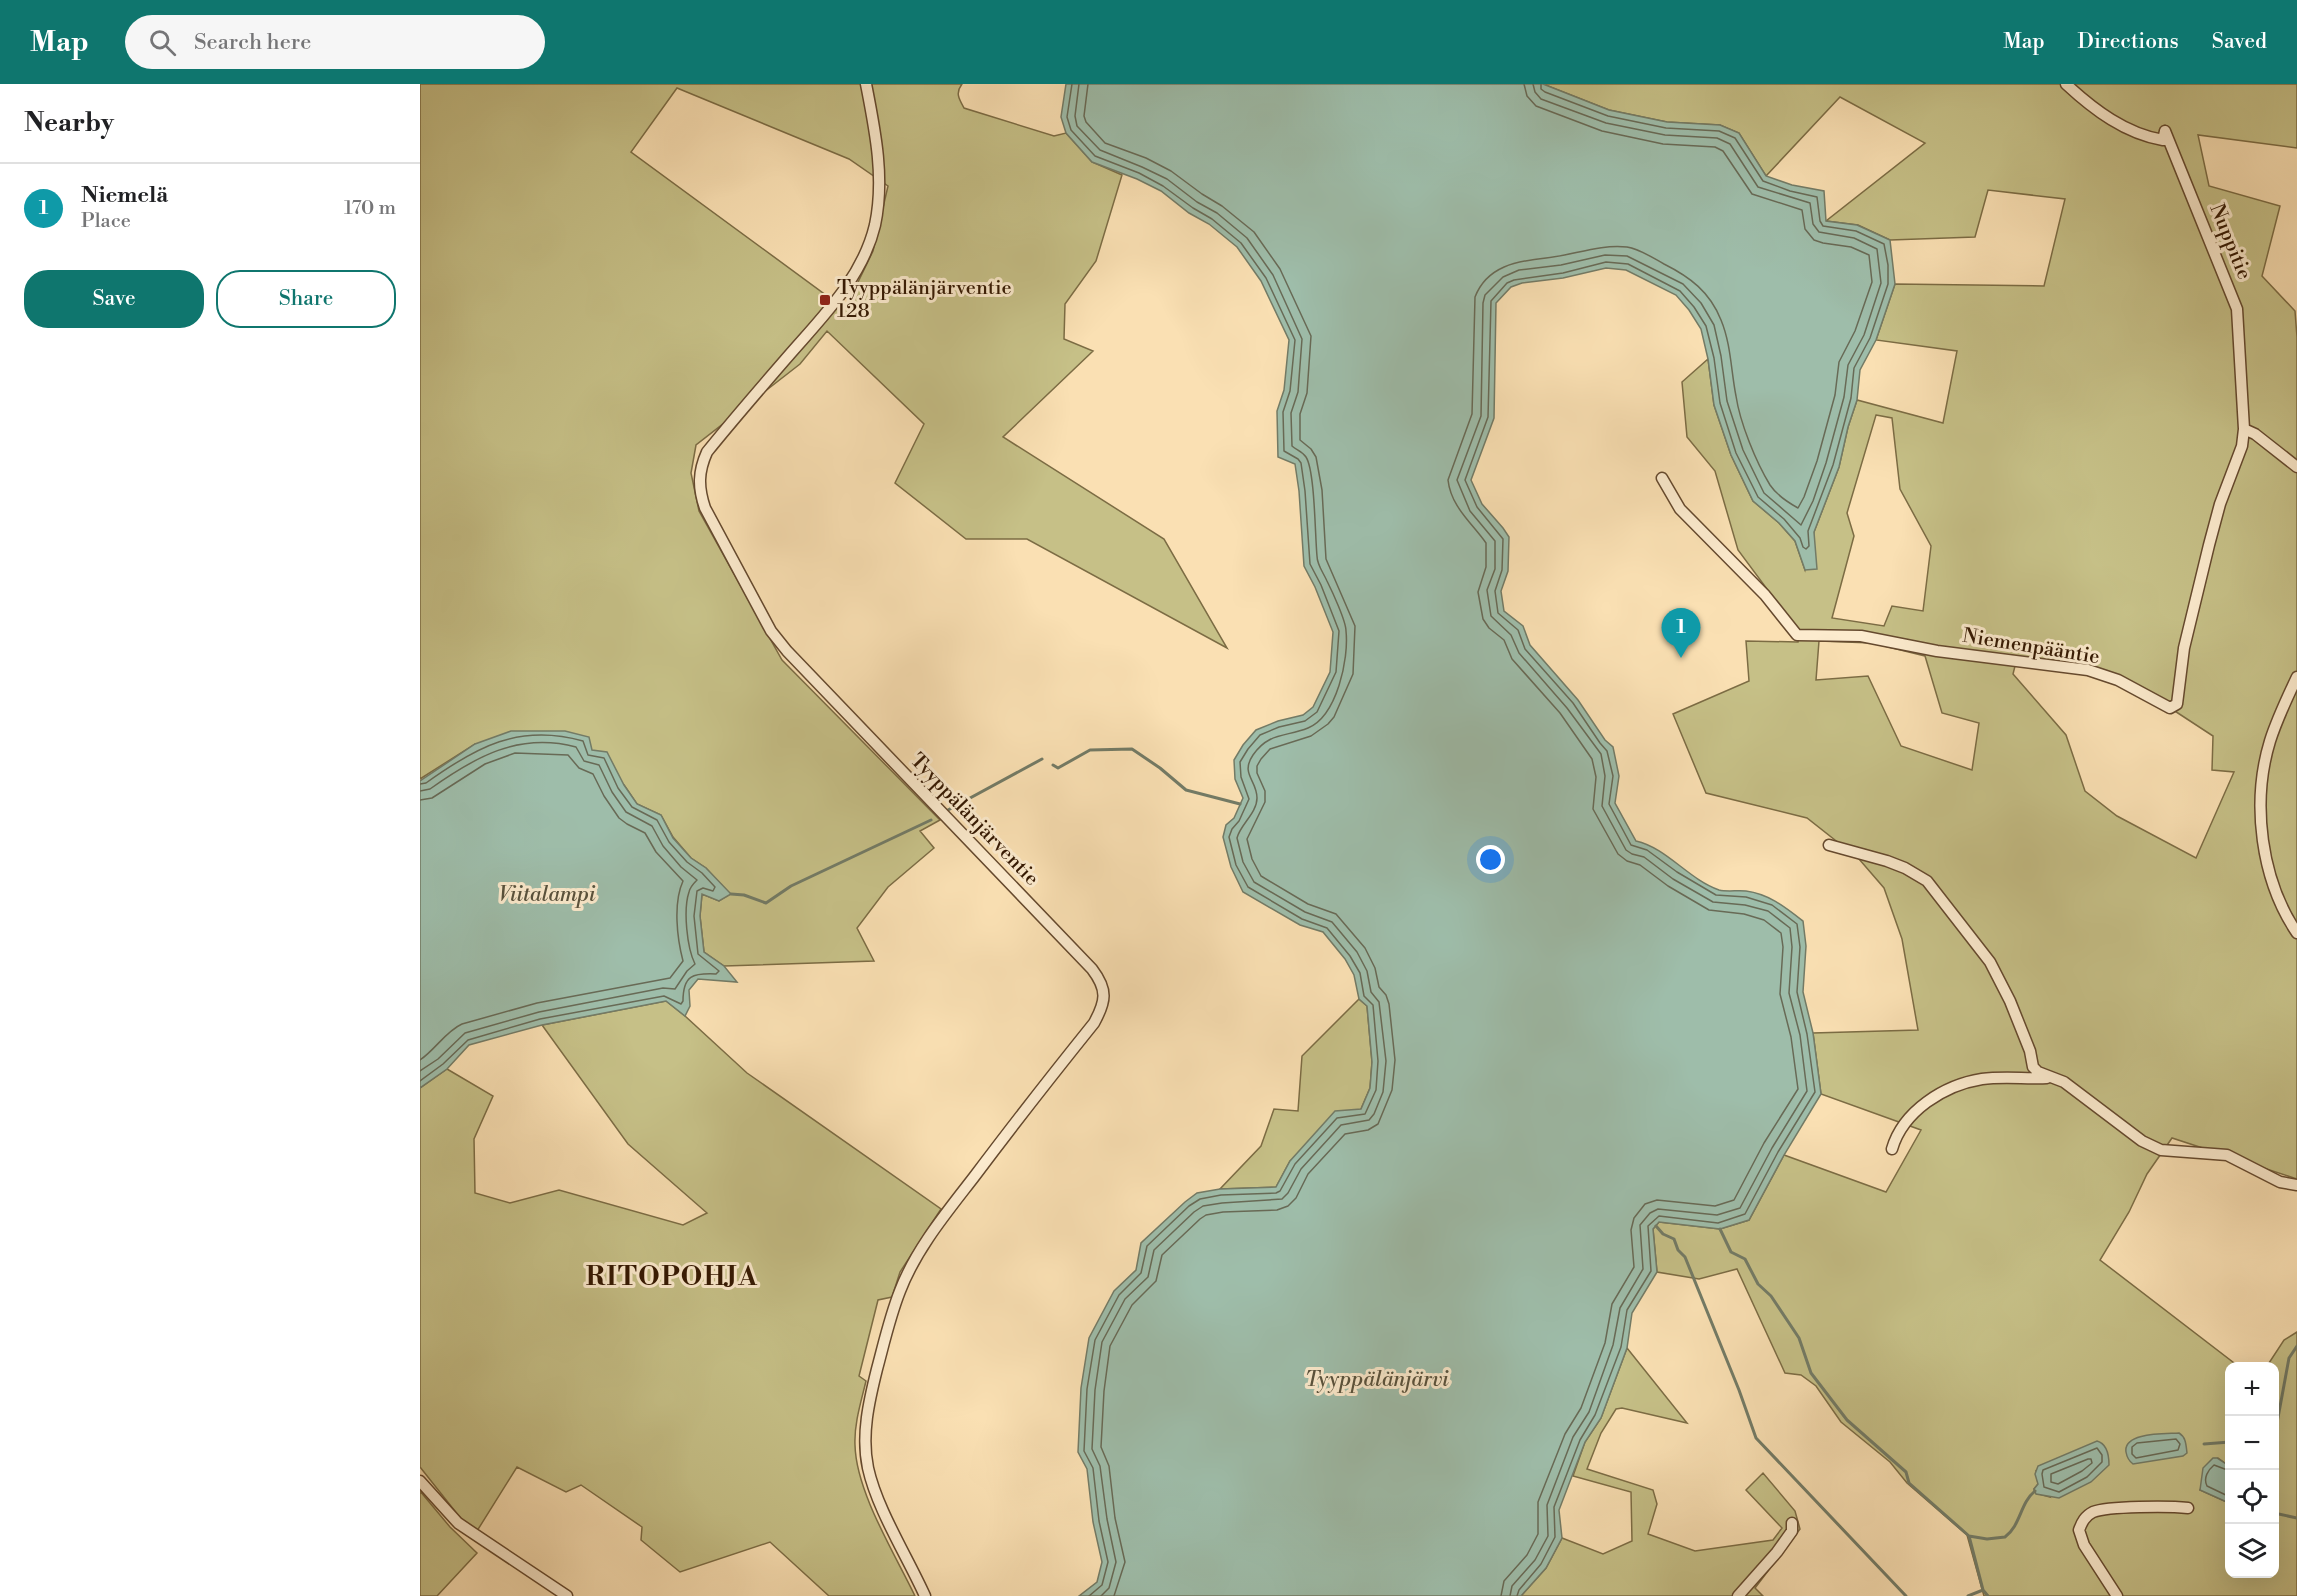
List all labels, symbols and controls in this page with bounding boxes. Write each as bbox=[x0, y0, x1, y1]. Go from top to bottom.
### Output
search box bbox=[125, 15, 545, 69]
text: Map bbox=[30, 25, 89, 60]
icon: search bbox=[146, 26, 179, 59]
text: Search here bbox=[194, 29, 311, 56]
text: Map bbox=[2003, 29, 2045, 55]
text: Directions bbox=[2078, 29, 2179, 55]
text: Saved bbox=[2212, 29, 2267, 55]
text: Nearby bbox=[24, 107, 114, 139]
text: Niemelä bbox=[81, 182, 168, 209]
text: 1 bbox=[39, 196, 48, 221]
text: 170 m bbox=[344, 196, 396, 221]
street label: Nuppitie bbox=[2204, 201, 2256, 283]
text: Place bbox=[81, 209, 131, 234]
button: Save bbox=[24, 270, 204, 328]
button: Share bbox=[216, 270, 396, 328]
place label: Tyyppälänjärventie 128 bbox=[837, 276, 1012, 324]
marker: Tyyppälänjärventie 128 bbox=[818, 293, 832, 307]
pin: 1 bbox=[1662, 608, 1700, 658]
street label: Niemenpääntie bbox=[1961, 624, 2101, 670]
street label: Tyyppälänjärventie bbox=[904, 749, 1044, 891]
your location bbox=[1476, 845, 1505, 874]
water label: Viitalampi bbox=[498, 882, 596, 908]
district label: RITOPOHJA bbox=[586, 1261, 758, 1293]
map controls bbox=[2225, 1362, 2279, 1578]
button: + bbox=[2225, 1362, 2279, 1416]
water label: Tyyppälänjärvi bbox=[1305, 1367, 1449, 1393]
button: − bbox=[2225, 1416, 2279, 1470]
button: locate bbox=[2225, 1470, 2279, 1524]
button: layers bbox=[2225, 1524, 2279, 1578]

